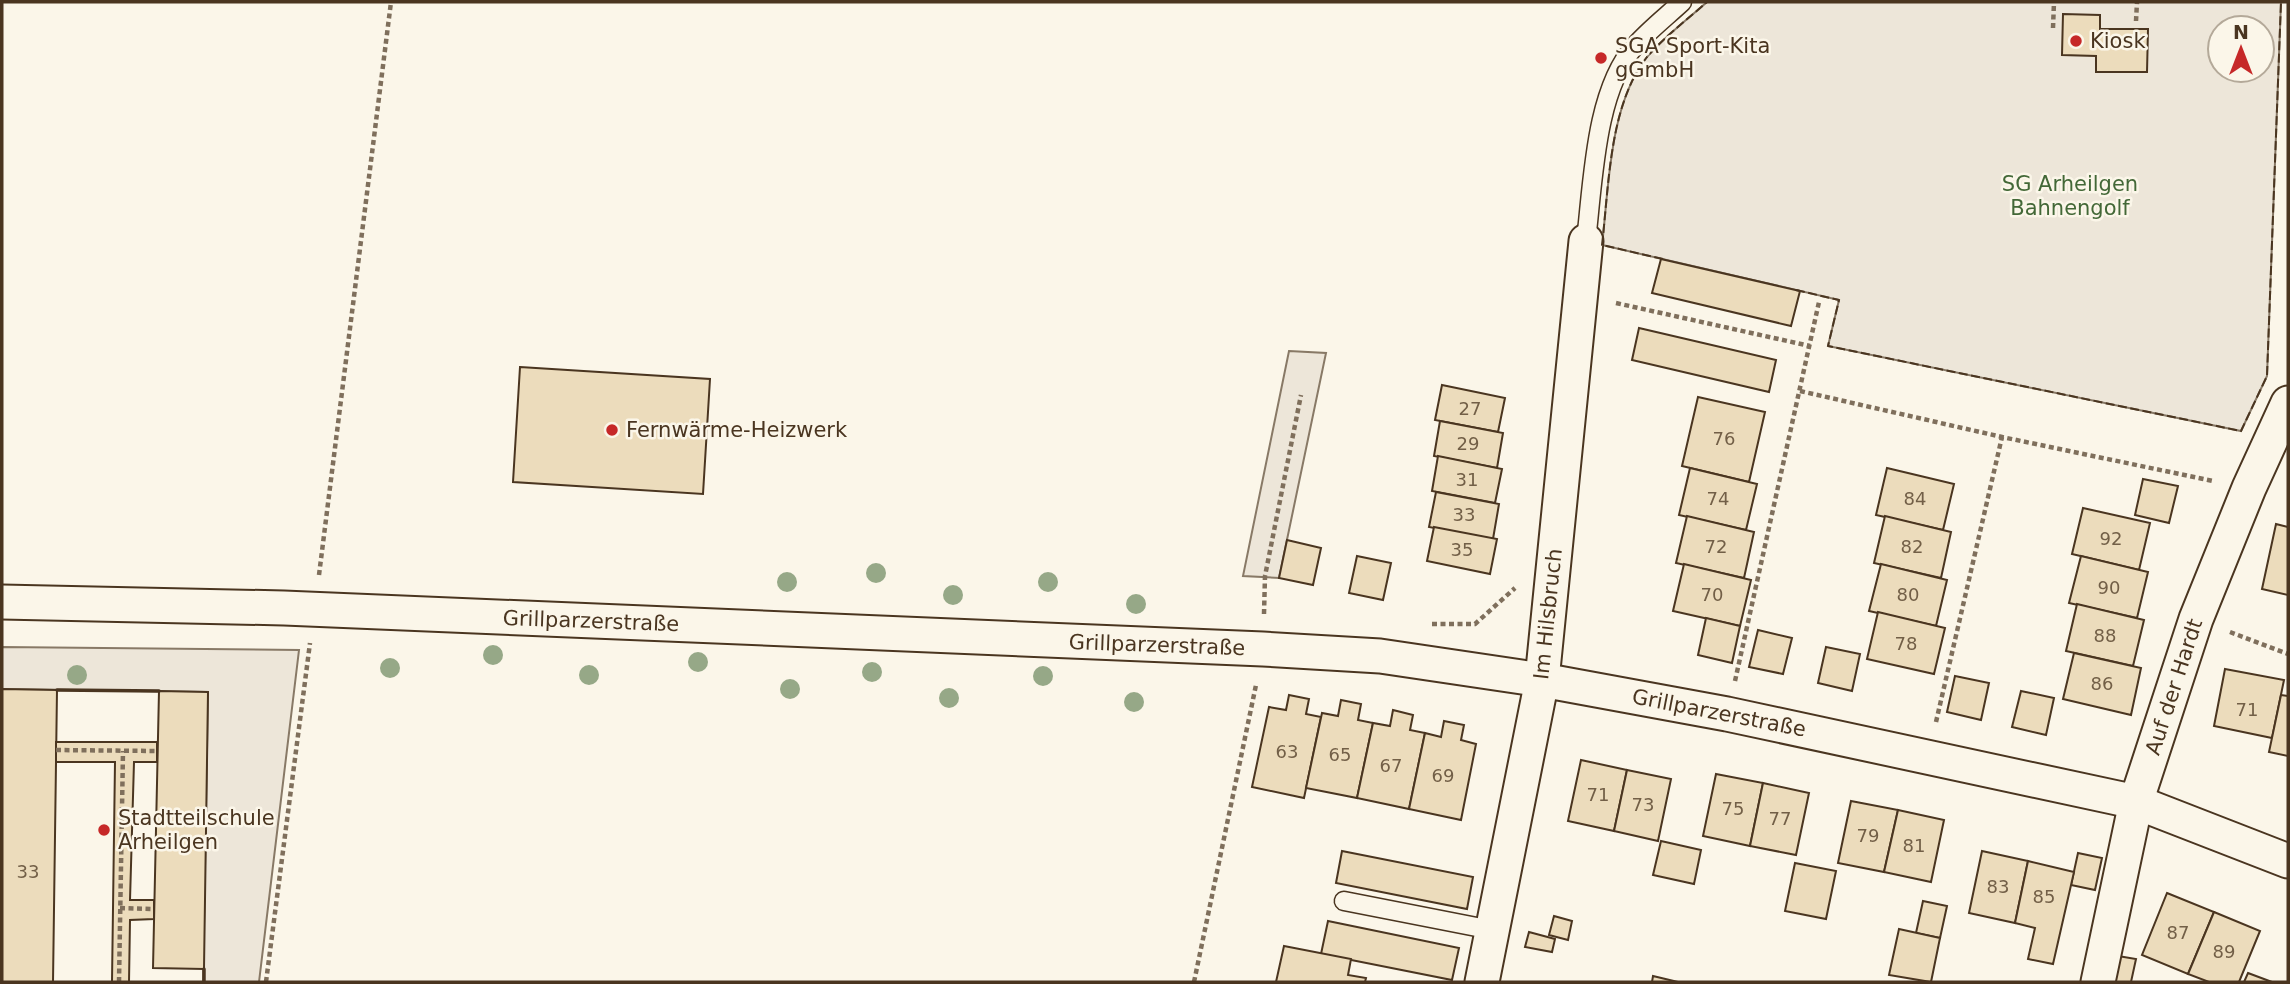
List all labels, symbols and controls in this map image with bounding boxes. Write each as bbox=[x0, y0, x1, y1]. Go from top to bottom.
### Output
north arrow bbox=[2206, 14, 2276, 84]
text: N bbox=[2233, 21, 2249, 43]
place label: Kiosk bbox=[2090, 29, 2146, 53]
marker: Kiosk bbox=[2068, 33, 2084, 49]
place label: SGA Sport-Kita gGmbH bbox=[1615, 34, 1770, 82]
marker: SGA Sport-Kita gGmbH bbox=[1593, 50, 1609, 66]
park label: SG Arheilgen Bahnengolf bbox=[2002, 172, 2138, 220]
house number: 27 bbox=[1459, 398, 1481, 419]
place label: Fernwärme-Heizwerk bbox=[626, 418, 848, 442]
marker: Fernwärme-Heizwerk bbox=[604, 422, 620, 438]
house number: 76 bbox=[1713, 428, 1735, 449]
house number: 29 bbox=[1457, 433, 1479, 454]
house number: 31 bbox=[1456, 469, 1478, 490]
house number: 74 bbox=[1707, 488, 1729, 509]
house number: 84 bbox=[1904, 488, 1926, 509]
house number: 33 bbox=[1453, 504, 1475, 525]
house number: 92 bbox=[2100, 528, 2122, 549]
house number: 72 bbox=[1705, 536, 1727, 557]
house number: 82 bbox=[1901, 536, 1923, 557]
house number: 35 bbox=[1451, 539, 1473, 560]
street label: Im Hilsbruch bbox=[1529, 547, 1567, 681]
house number: 90 bbox=[2098, 577, 2120, 598]
house number: 70 bbox=[1701, 584, 1723, 605]
house number: 80 bbox=[1897, 584, 1919, 605]
street label: Grillparzerstraße bbox=[502, 606, 680, 636]
street label: Auf der Hardt bbox=[2141, 616, 2207, 758]
house number: 88 bbox=[2094, 625, 2116, 646]
street label: Grillparzerstraße bbox=[1068, 630, 1246, 660]
house number: 78 bbox=[1895, 633, 1917, 654]
house number: 86 bbox=[2091, 673, 2113, 694]
street label: Grillparzerstraße bbox=[1630, 684, 1808, 742]
house number: 71 bbox=[2236, 699, 2258, 720]
house number: 63 bbox=[1276, 741, 1298, 762]
house number: 65 bbox=[1329, 744, 1351, 765]
house number: 67 bbox=[1380, 755, 1402, 776]
house number: 69 bbox=[1432, 765, 1454, 786]
house number: 71 bbox=[1587, 784, 1609, 805]
house number: 73 bbox=[1632, 794, 1654, 815]
house number: 75 bbox=[1722, 798, 1744, 819]
place label: Stadtteilschule Arheilgen bbox=[118, 806, 275, 854]
house number: 77 bbox=[1769, 808, 1791, 829]
marker: Stadtteilschule Arheilgen bbox=[96, 822, 112, 838]
house number: 79 bbox=[1857, 825, 1879, 846]
house number: 81 bbox=[1903, 835, 1925, 856]
house number: 33 bbox=[17, 861, 39, 882]
house number: 83 bbox=[1987, 876, 2009, 897]
house number: 85 bbox=[2033, 886, 2055, 907]
house number: 87 bbox=[2167, 922, 2189, 943]
house number: 89 bbox=[2213, 941, 2235, 962]

